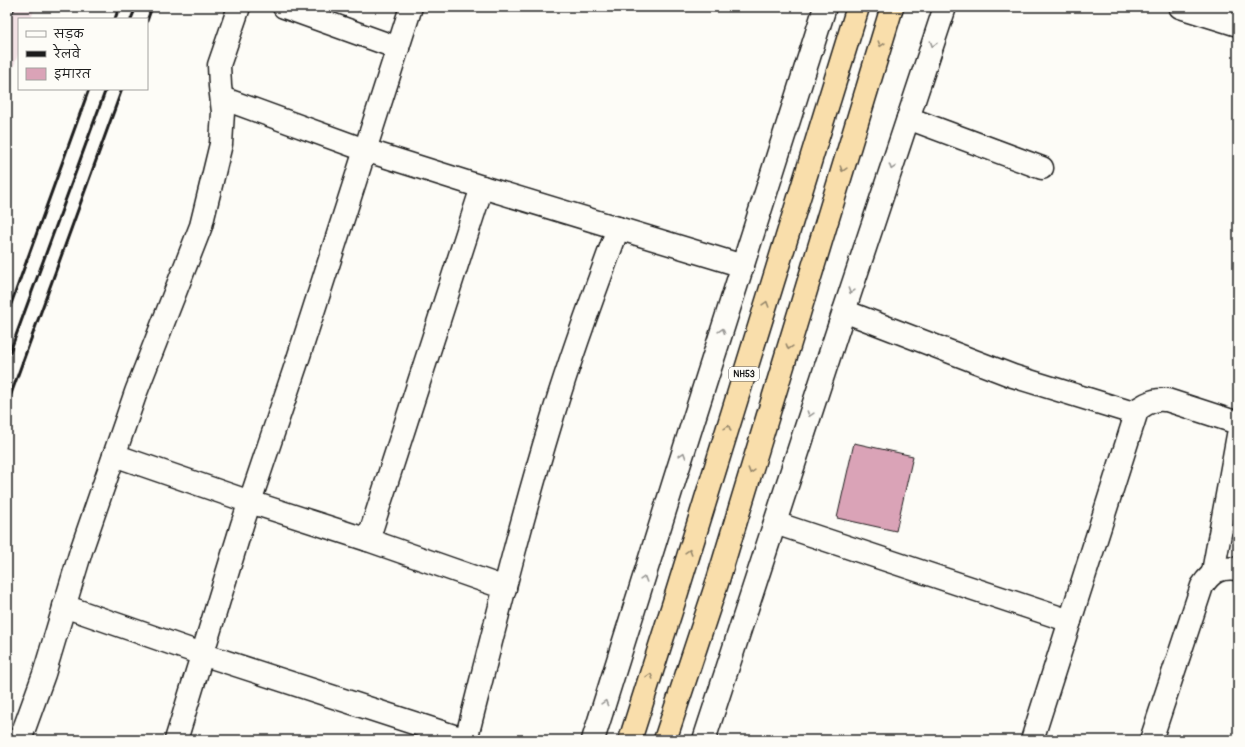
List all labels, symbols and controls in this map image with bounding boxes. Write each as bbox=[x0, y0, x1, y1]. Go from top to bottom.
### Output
legend bbox=[18, 18, 148, 90]
text: सड़क bbox=[53, 27, 85, 42]
one-way arrow bbox=[929, 40, 937, 47]
one-way arrow bbox=[877, 41, 886, 48]
text: रेलवे bbox=[52, 43, 81, 62]
text: इमारत bbox=[54, 67, 92, 82]
one-way arrow bbox=[888, 164, 896, 171]
one-way arrow bbox=[839, 165, 848, 172]
one-way arrow bbox=[847, 287, 855, 294]
one-way arrow bbox=[761, 301, 770, 308]
one-way arrow bbox=[717, 327, 726, 334]
one-way arrow bbox=[785, 343, 794, 350]
road number: NH53 bbox=[729, 367, 759, 381]
one-way arrow bbox=[806, 411, 815, 418]
one-way arrow bbox=[723, 425, 731, 432]
one-way arrow bbox=[678, 451, 687, 458]
one-way arrow bbox=[747, 467, 756, 474]
one-way arrow bbox=[684, 549, 693, 556]
one-way arrow bbox=[639, 575, 648, 582]
one-way arrow bbox=[645, 673, 654, 680]
one-way arrow bbox=[600, 699, 609, 706]

